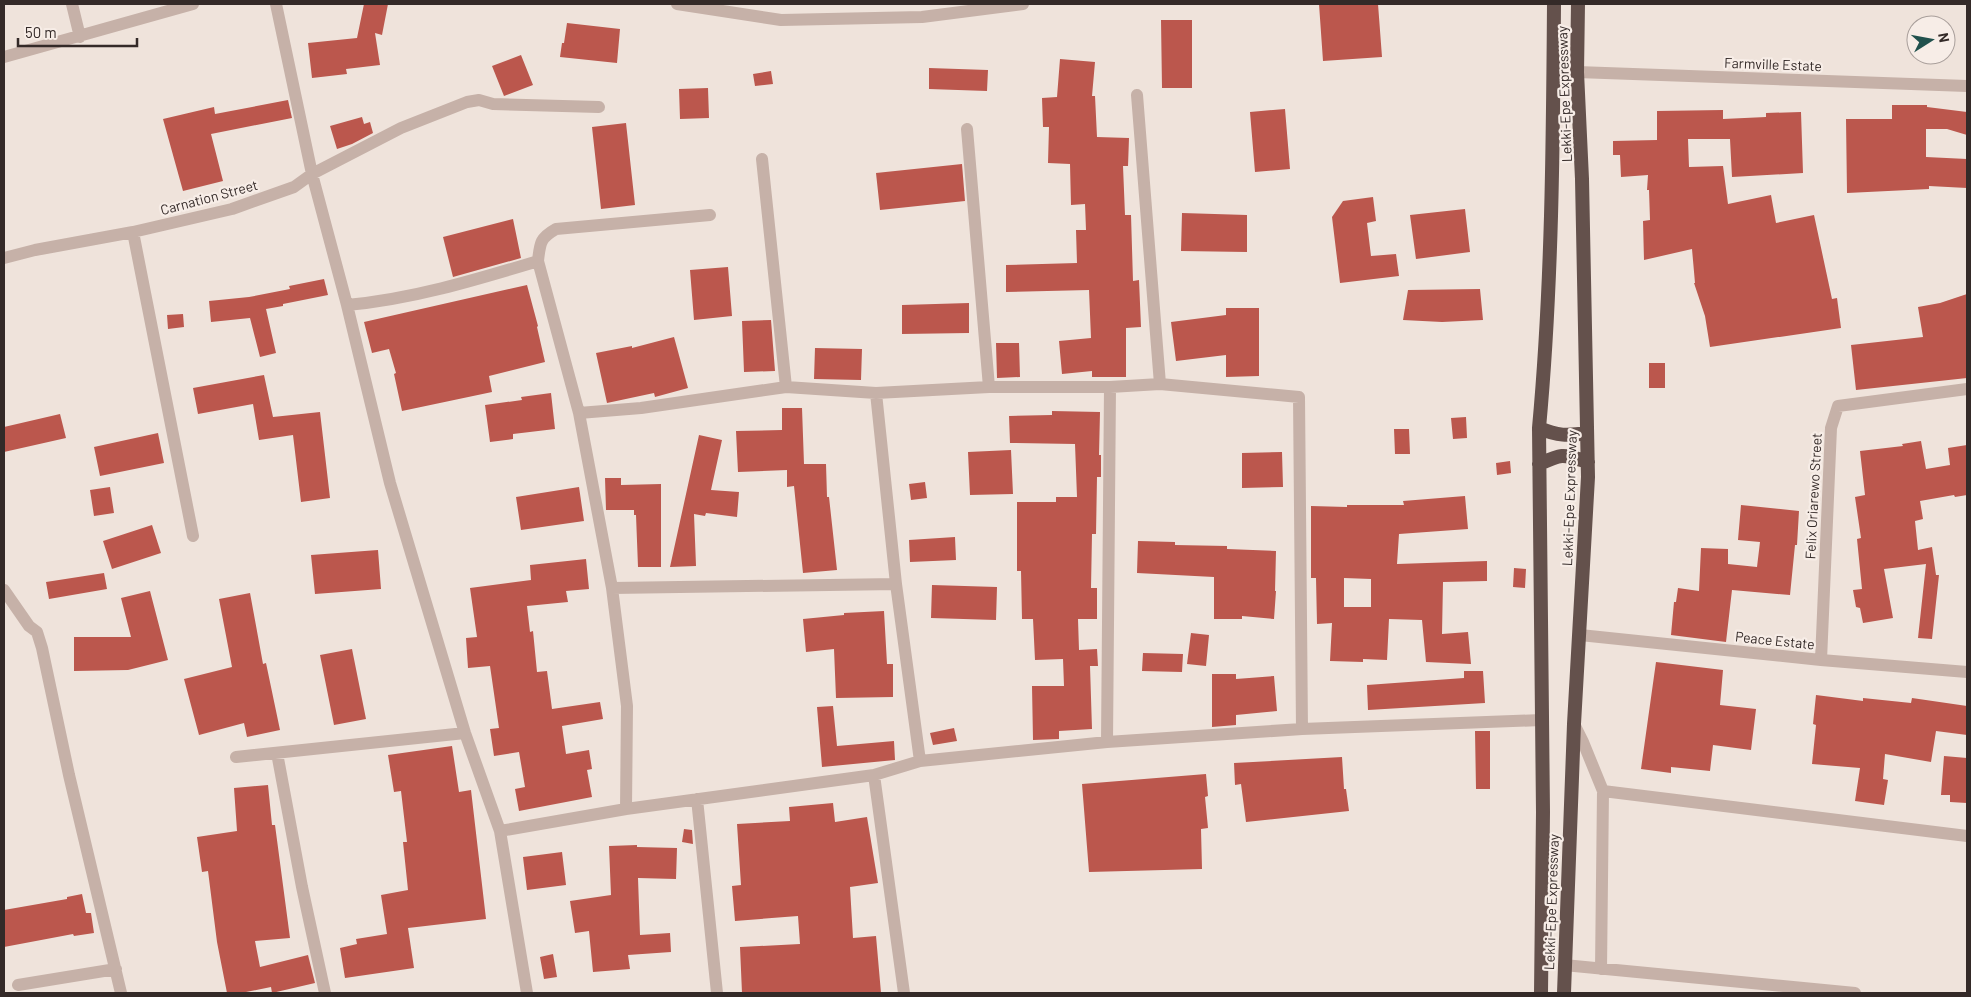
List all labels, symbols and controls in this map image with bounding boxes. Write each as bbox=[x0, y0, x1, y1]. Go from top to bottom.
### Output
scale bar bbox=[18, 15, 136, 47]
north arrow bbox=[1906, 15, 1956, 65]
text: 50 m bbox=[25, 23, 57, 41]
street label: Lekki-Epe Expressway bbox=[1553, 25, 1575, 162]
text: N bbox=[1935, 31, 1953, 44]
street label: Farmville Estate bbox=[1724, 54, 1822, 74]
street label: Carnation Street bbox=[158, 176, 260, 218]
street label: Lekki-Epe Expressway bbox=[1558, 429, 1580, 566]
street label: Felix Oriarewo Street bbox=[1801, 432, 1825, 560]
street label: Peace Estate bbox=[1734, 627, 1816, 653]
street label: Lekki-Epe Expressway bbox=[1540, 833, 1562, 970]

